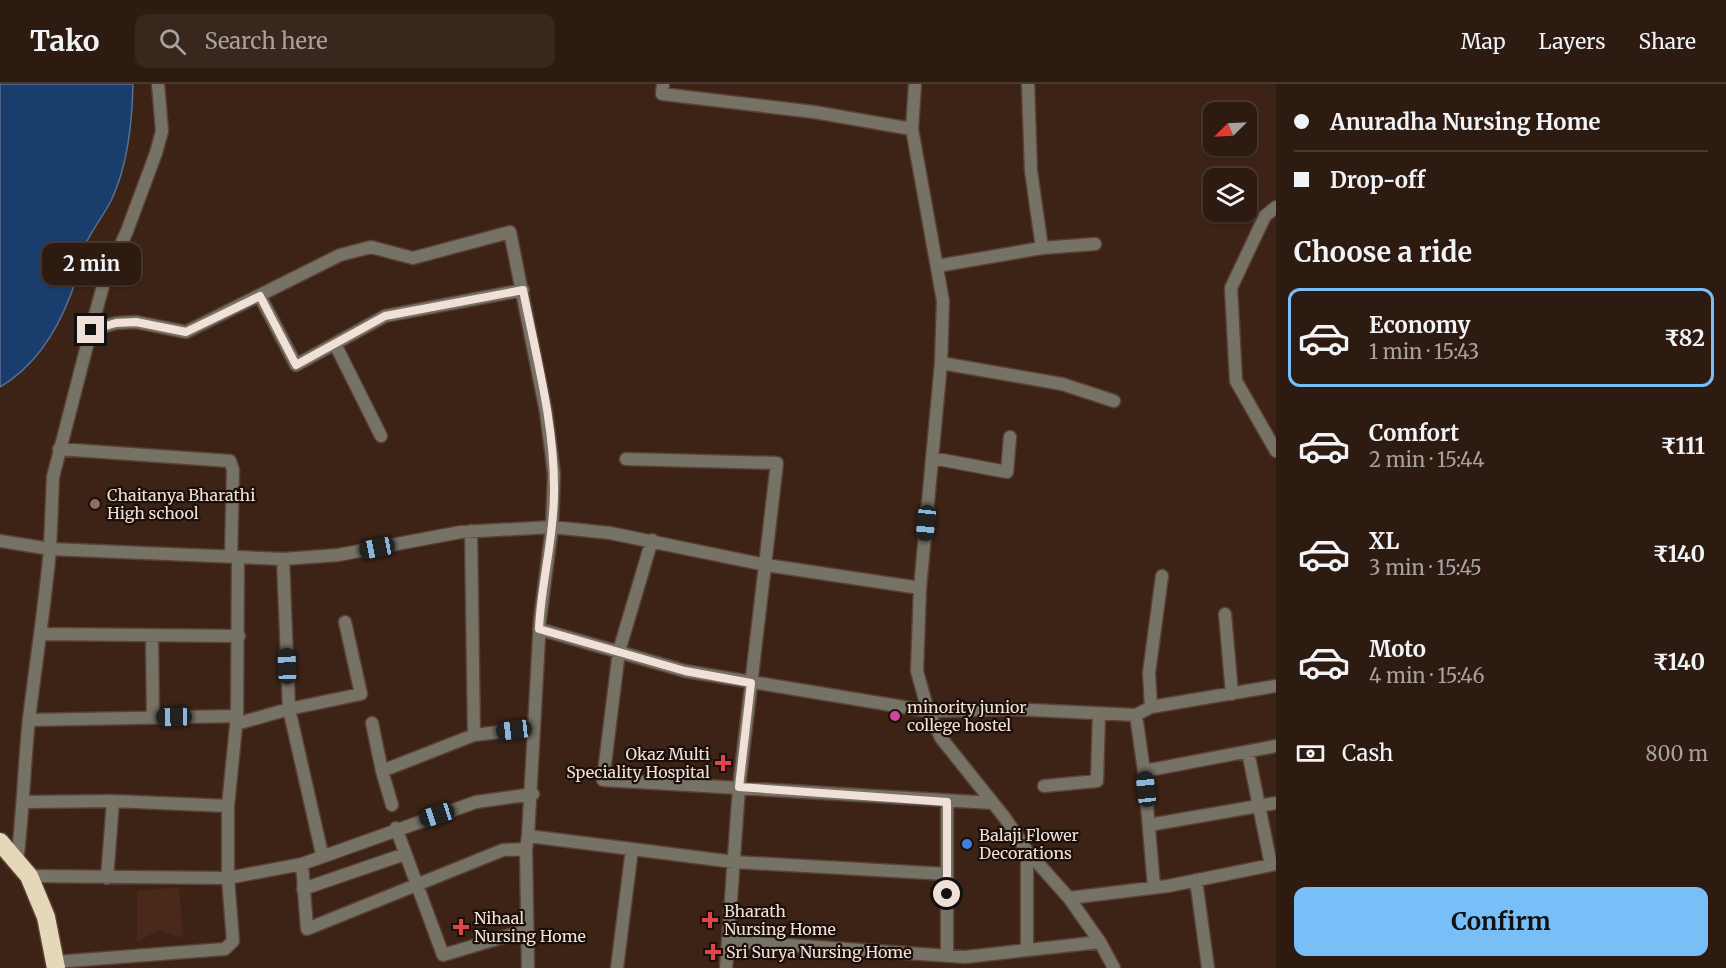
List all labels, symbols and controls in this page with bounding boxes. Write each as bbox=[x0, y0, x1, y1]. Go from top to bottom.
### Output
search box bbox=[135, 14, 555, 68]
text: Tako bbox=[30, 23, 99, 59]
icon: search bbox=[156, 25, 189, 58]
text: Search here bbox=[204, 27, 328, 55]
text: Map bbox=[1461, 28, 1506, 55]
text: Layers bbox=[1539, 28, 1606, 55]
text: Share bbox=[1639, 28, 1696, 55]
north arrow bbox=[1203, 102, 1257, 156]
map controls bbox=[1203, 102, 1257, 222]
text: Anuradha Nursing Home bbox=[1330, 108, 1600, 136]
text: Drop-off bbox=[1330, 166, 1425, 194]
button: layers bbox=[1203, 168, 1257, 222]
text: Choose a ride bbox=[1294, 235, 1472, 269]
callout: 2 min bbox=[42, 243, 140, 285]
text: 2 min bbox=[63, 251, 120, 276]
icon: car bbox=[1297, 311, 1351, 365]
text: Economy bbox=[1369, 311, 1470, 339]
route end bbox=[77, 316, 104, 343]
text: ₹82 bbox=[1664, 324, 1705, 352]
text: 1 min · 15:43 bbox=[1369, 339, 1479, 364]
icon: car bbox=[1297, 419, 1351, 473]
text: Comfort bbox=[1369, 419, 1459, 447]
text: ₹111 bbox=[1661, 432, 1705, 460]
text: 2 min · 15:44 bbox=[1369, 447, 1485, 472]
place label: Chaitanya Bharathi High school bbox=[107, 485, 255, 523]
marker: Chaitanya Bharathi High school bbox=[88, 497, 102, 511]
car bbox=[915, 504, 937, 542]
icon: car bbox=[1297, 527, 1351, 581]
text: XL bbox=[1369, 527, 1399, 555]
car bbox=[358, 536, 396, 560]
text: ₹140 bbox=[1653, 540, 1705, 568]
text: 3 min · 15:45 bbox=[1369, 555, 1482, 580]
icon: car bbox=[1297, 635, 1351, 689]
text: Moto bbox=[1369, 635, 1426, 663]
car bbox=[277, 648, 297, 684]
text: ₹140 bbox=[1653, 648, 1705, 676]
text: 4 min · 15:46 bbox=[1369, 663, 1485, 688]
place label: minority junior college hostel bbox=[907, 697, 1026, 735]
car bbox=[156, 708, 192, 726]
marker: minority junior college hostel bbox=[888, 709, 902, 723]
car bbox=[495, 719, 533, 741]
icon: cash bbox=[1294, 737, 1327, 770]
text: Cash bbox=[1342, 739, 1393, 767]
text: 800 m bbox=[1646, 741, 1708, 766]
place label: Okaz Multi Speciality Hospital bbox=[566, 744, 710, 782]
marker: Okaz Multi Speciality Hospital bbox=[714, 754, 732, 772]
car bbox=[1135, 770, 1157, 808]
car bbox=[417, 801, 457, 829]
place label: Balaji Flower Decorations bbox=[979, 825, 1079, 863]
marker: Balaji Flower Decorations bbox=[960, 837, 974, 851]
route start bbox=[933, 880, 960, 907]
button: Confirm bbox=[1294, 887, 1708, 956]
place label: Bharath Nursing Home bbox=[724, 901, 836, 939]
place label: Nihaal Nursing Home bbox=[474, 908, 586, 946]
marker: Bharath Nursing Home bbox=[701, 911, 719, 929]
marker: Nihaal Nursing Home bbox=[452, 918, 470, 936]
place label: Sri Surya Nursing Home bbox=[726, 942, 912, 962]
marker: Sri Surya Nursing Home bbox=[704, 943, 722, 961]

